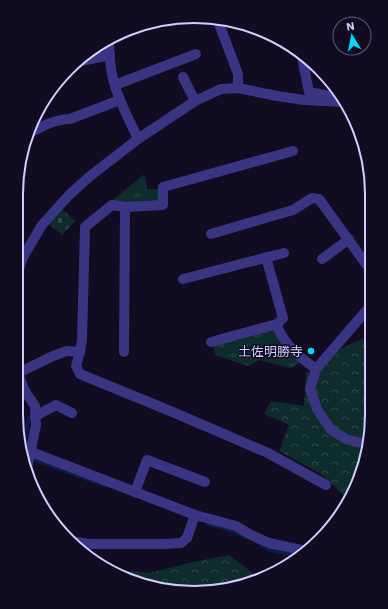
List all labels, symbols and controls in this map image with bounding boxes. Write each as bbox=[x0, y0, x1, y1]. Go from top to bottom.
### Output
north arrow bbox=[332, 16, 372, 56]
text: N bbox=[345, 20, 355, 34]
place label: 土佐明勝寺 bbox=[238, 344, 303, 359]
marker: 土佐明勝寺 bbox=[306, 346, 316, 356]

